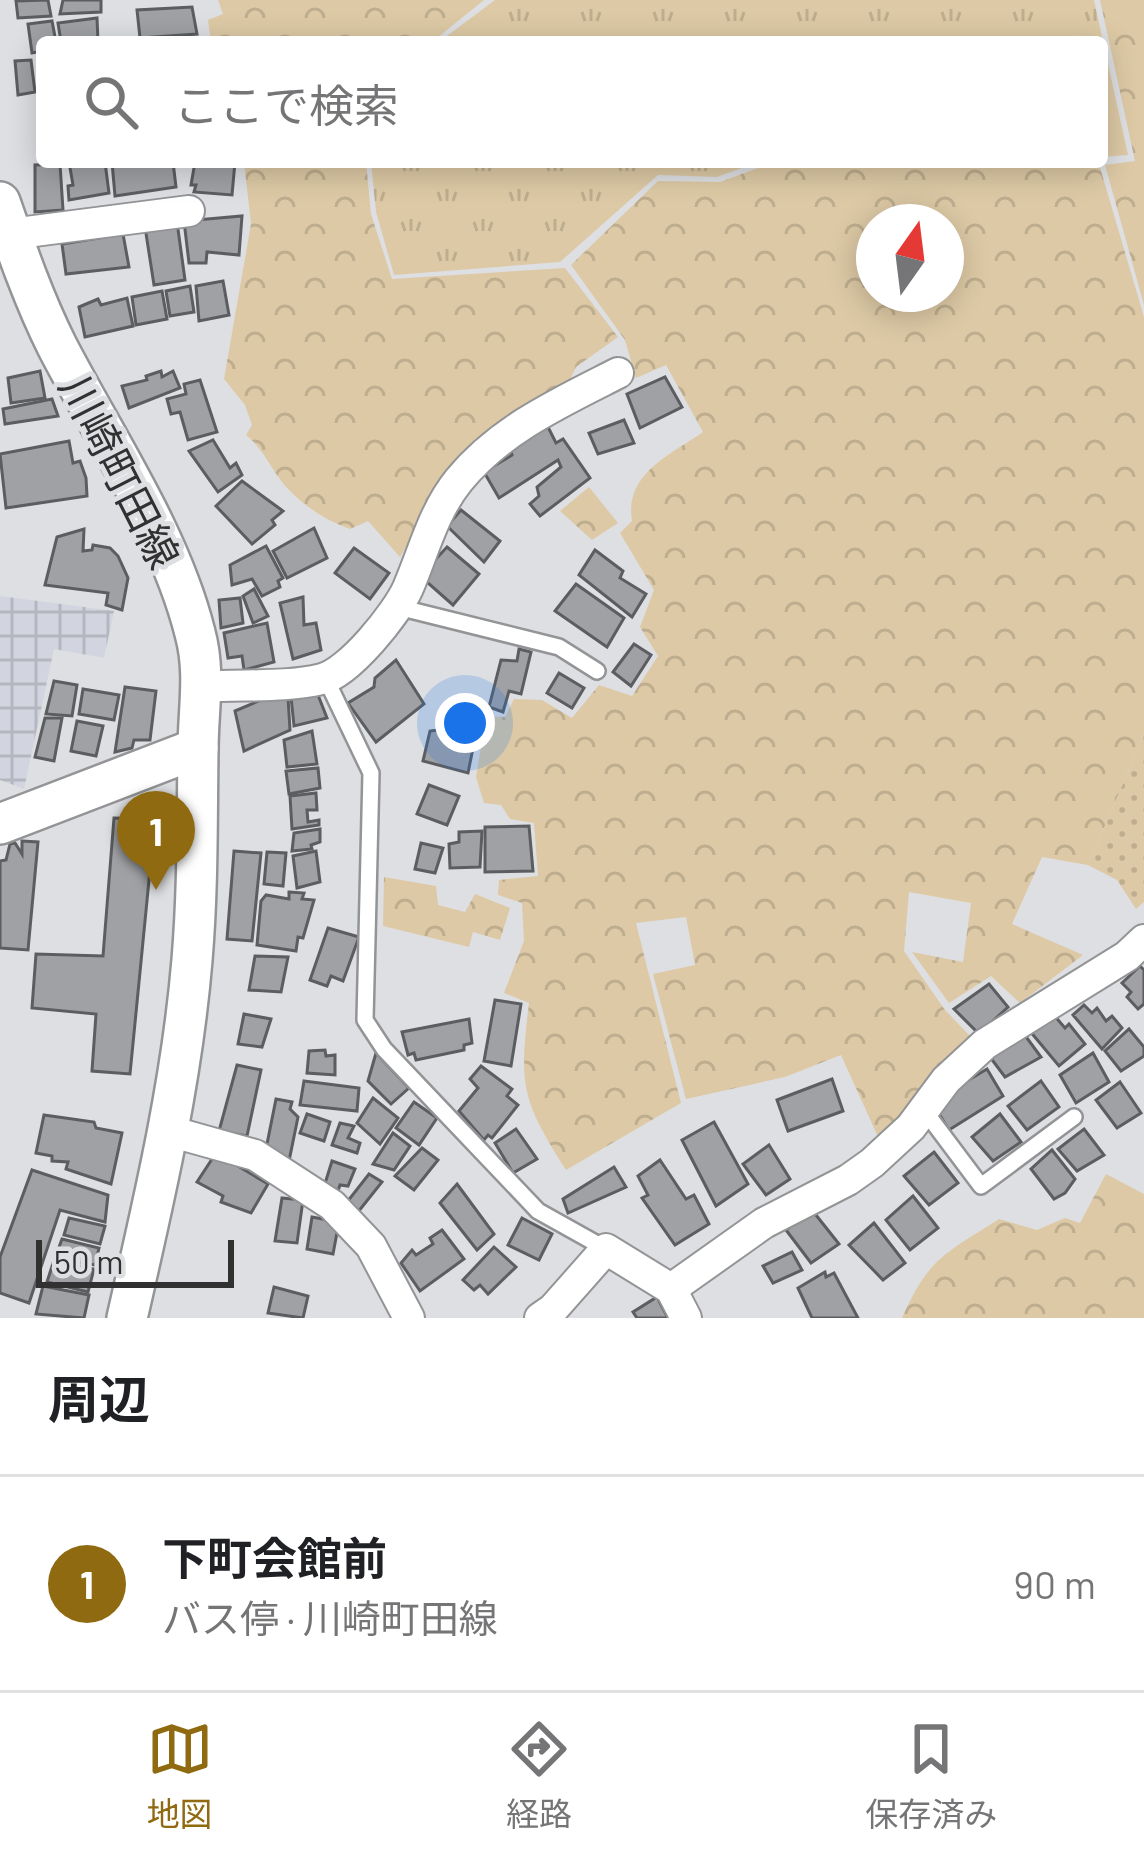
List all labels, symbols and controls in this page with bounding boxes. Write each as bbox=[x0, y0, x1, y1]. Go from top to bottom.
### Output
search box bbox=[36, 36, 1108, 168]
icon: search bbox=[78, 69, 144, 135]
text: ここで検索 bbox=[174, 77, 399, 131]
north arrow bbox=[856, 204, 964, 312]
street label: 川崎町田線 bbox=[51, 366, 191, 576]
your location bbox=[435, 693, 495, 753]
pin: 1 bbox=[117, 791, 195, 890]
scale bar bbox=[36, 1234, 234, 1287]
text: 50 m bbox=[54, 1241, 124, 1281]
text: 周辺 bbox=[48, 1367, 150, 1428]
text: 下町会館前 bbox=[162, 1530, 387, 1584]
text: 1 bbox=[80, 1560, 94, 1607]
text: 90 m bbox=[1014, 1560, 1096, 1607]
text: バス停 · 川崎町田線 bbox=[162, 1594, 498, 1641]
tab: 地図 bbox=[147, 1716, 213, 1836]
tab: 経路 bbox=[506, 1716, 572, 1836]
tab: 保存済み bbox=[865, 1716, 997, 1836]

